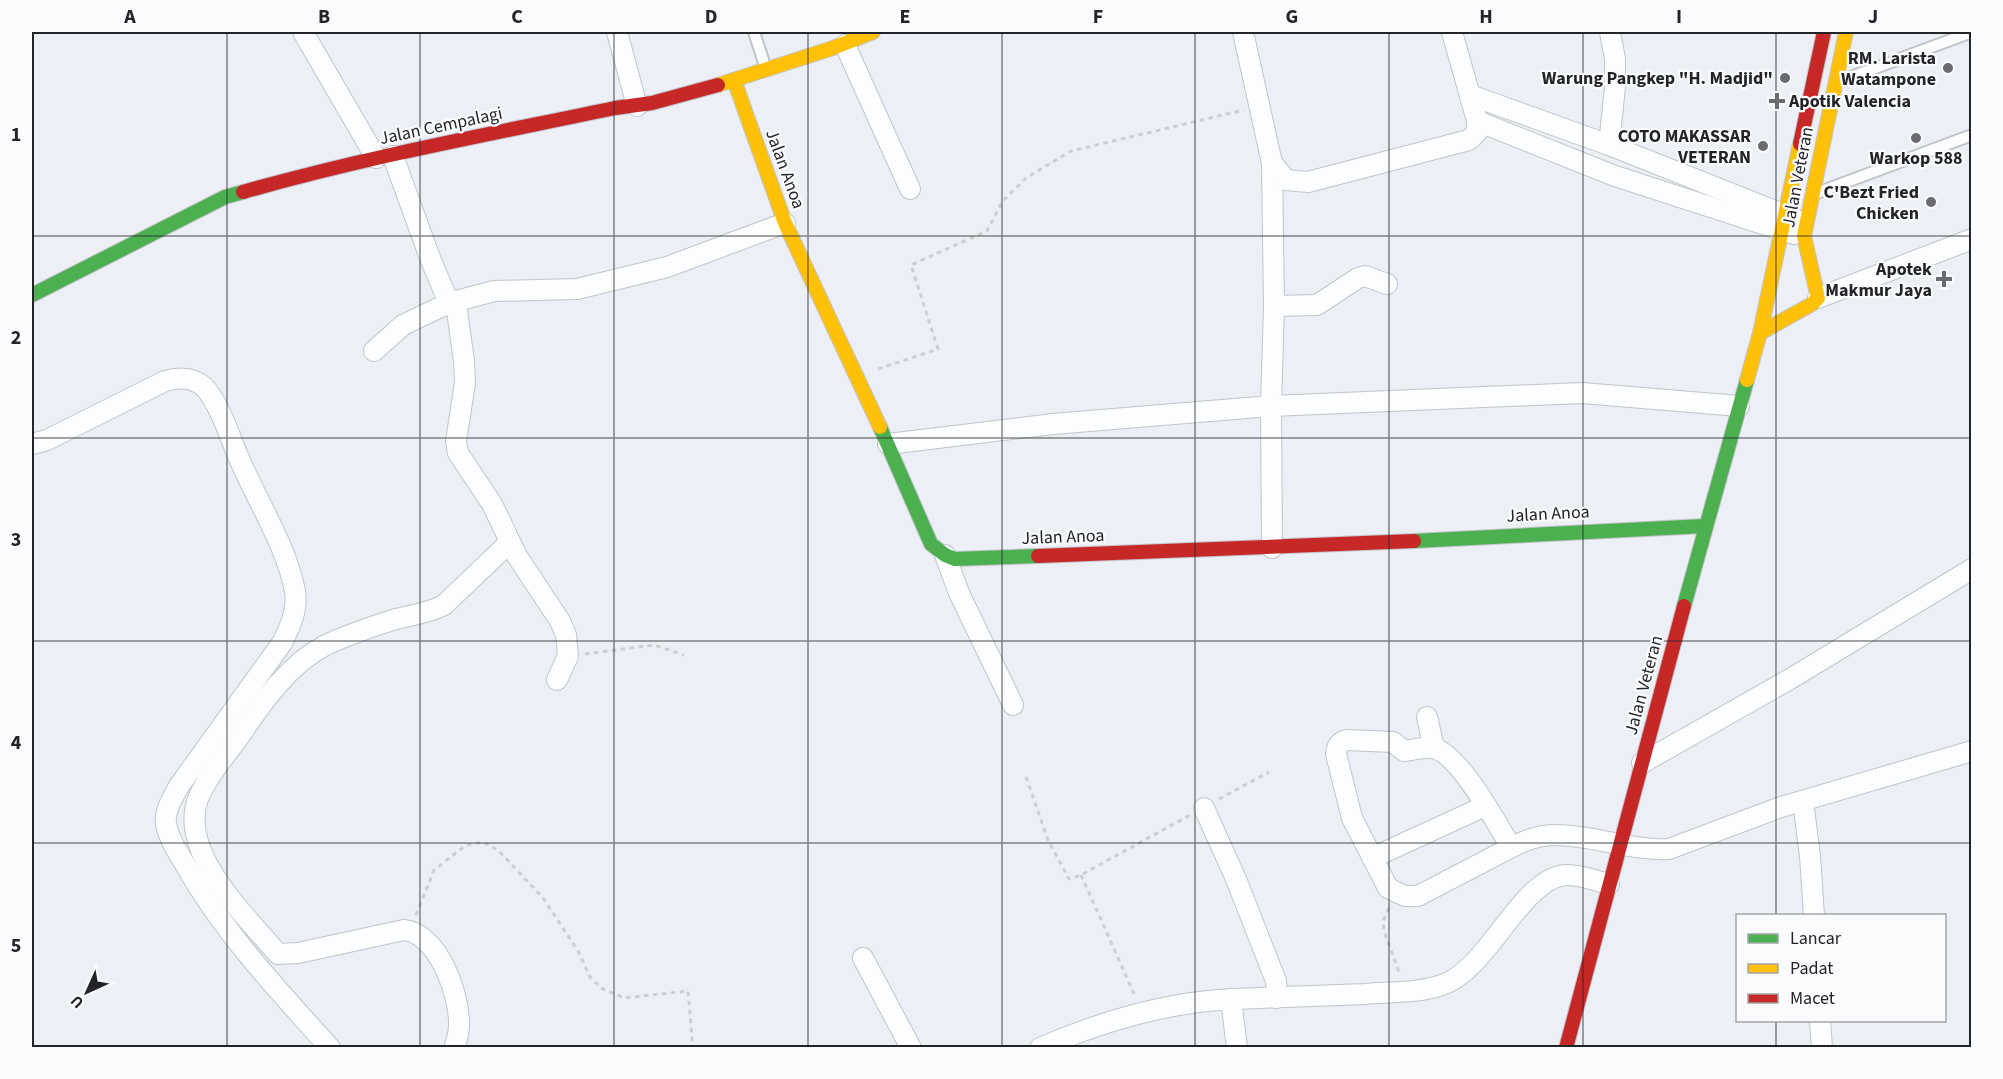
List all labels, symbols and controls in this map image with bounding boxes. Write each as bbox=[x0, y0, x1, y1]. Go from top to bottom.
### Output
text: A bbox=[123, 3, 136, 31]
text: B bbox=[318, 3, 330, 31]
text: C bbox=[511, 3, 523, 31]
text: D bbox=[705, 3, 717, 31]
text: E bbox=[900, 3, 910, 31]
text: F bbox=[1093, 3, 1103, 31]
text: G bbox=[1286, 3, 1298, 31]
text: H bbox=[1479, 3, 1493, 31]
text: I bbox=[1676, 3, 1682, 31]
text: J bbox=[1868, 3, 1878, 31]
place label: RM. Larista Watampone bbox=[1841, 46, 1936, 92]
marker: RM. Larista Watampone bbox=[1941, 61, 1955, 75]
place label: Warung Pangkep "H. Madjid" bbox=[1542, 66, 1773, 91]
marker: Warung Pangkep "H. Madjid" bbox=[1778, 71, 1792, 85]
place label: Apotik Valencia bbox=[1788, 89, 1911, 114]
marker: Apotik Valencia bbox=[1770, 94, 1784, 108]
street label: Jalan Cempalagi bbox=[377, 101, 505, 151]
text: 1 bbox=[11, 121, 21, 149]
place label: COTO MAKASSAR VETERAN bbox=[1618, 124, 1751, 170]
street label: Jalan Veteran bbox=[1776, 125, 1820, 229]
street label: Jalan Anoa bbox=[759, 126, 811, 212]
marker: Warkop 588 bbox=[1909, 131, 1923, 145]
marker: COTO MAKASSAR VETERAN bbox=[1756, 139, 1770, 153]
place label: Warkop 588 bbox=[1870, 146, 1962, 171]
place label: C'Bezt Fried Chicken bbox=[1823, 180, 1919, 226]
marker: C'Bezt Fried Chicken bbox=[1924, 195, 1938, 209]
place label: Apotek Makmur Jaya bbox=[1825, 257, 1932, 303]
marker: Apotek Makmur Jaya bbox=[1937, 272, 1951, 286]
text: 2 bbox=[11, 324, 21, 352]
street label: Jalan Anoa bbox=[1506, 499, 1590, 529]
street label: Jalan Anoa bbox=[1021, 523, 1105, 551]
text: 3 bbox=[11, 526, 21, 554]
street label: Jalan Veteran bbox=[1619, 632, 1669, 738]
text: 4 bbox=[11, 729, 22, 757]
legend bbox=[1736, 914, 1946, 1022]
text: Lancar bbox=[1790, 926, 1842, 951]
text: 5 bbox=[11, 932, 21, 960]
text: Padat bbox=[1790, 956, 1833, 981]
north arrow bbox=[57, 962, 117, 1022]
text: Macet bbox=[1790, 986, 1835, 1011]
text: U bbox=[66, 990, 89, 1013]

